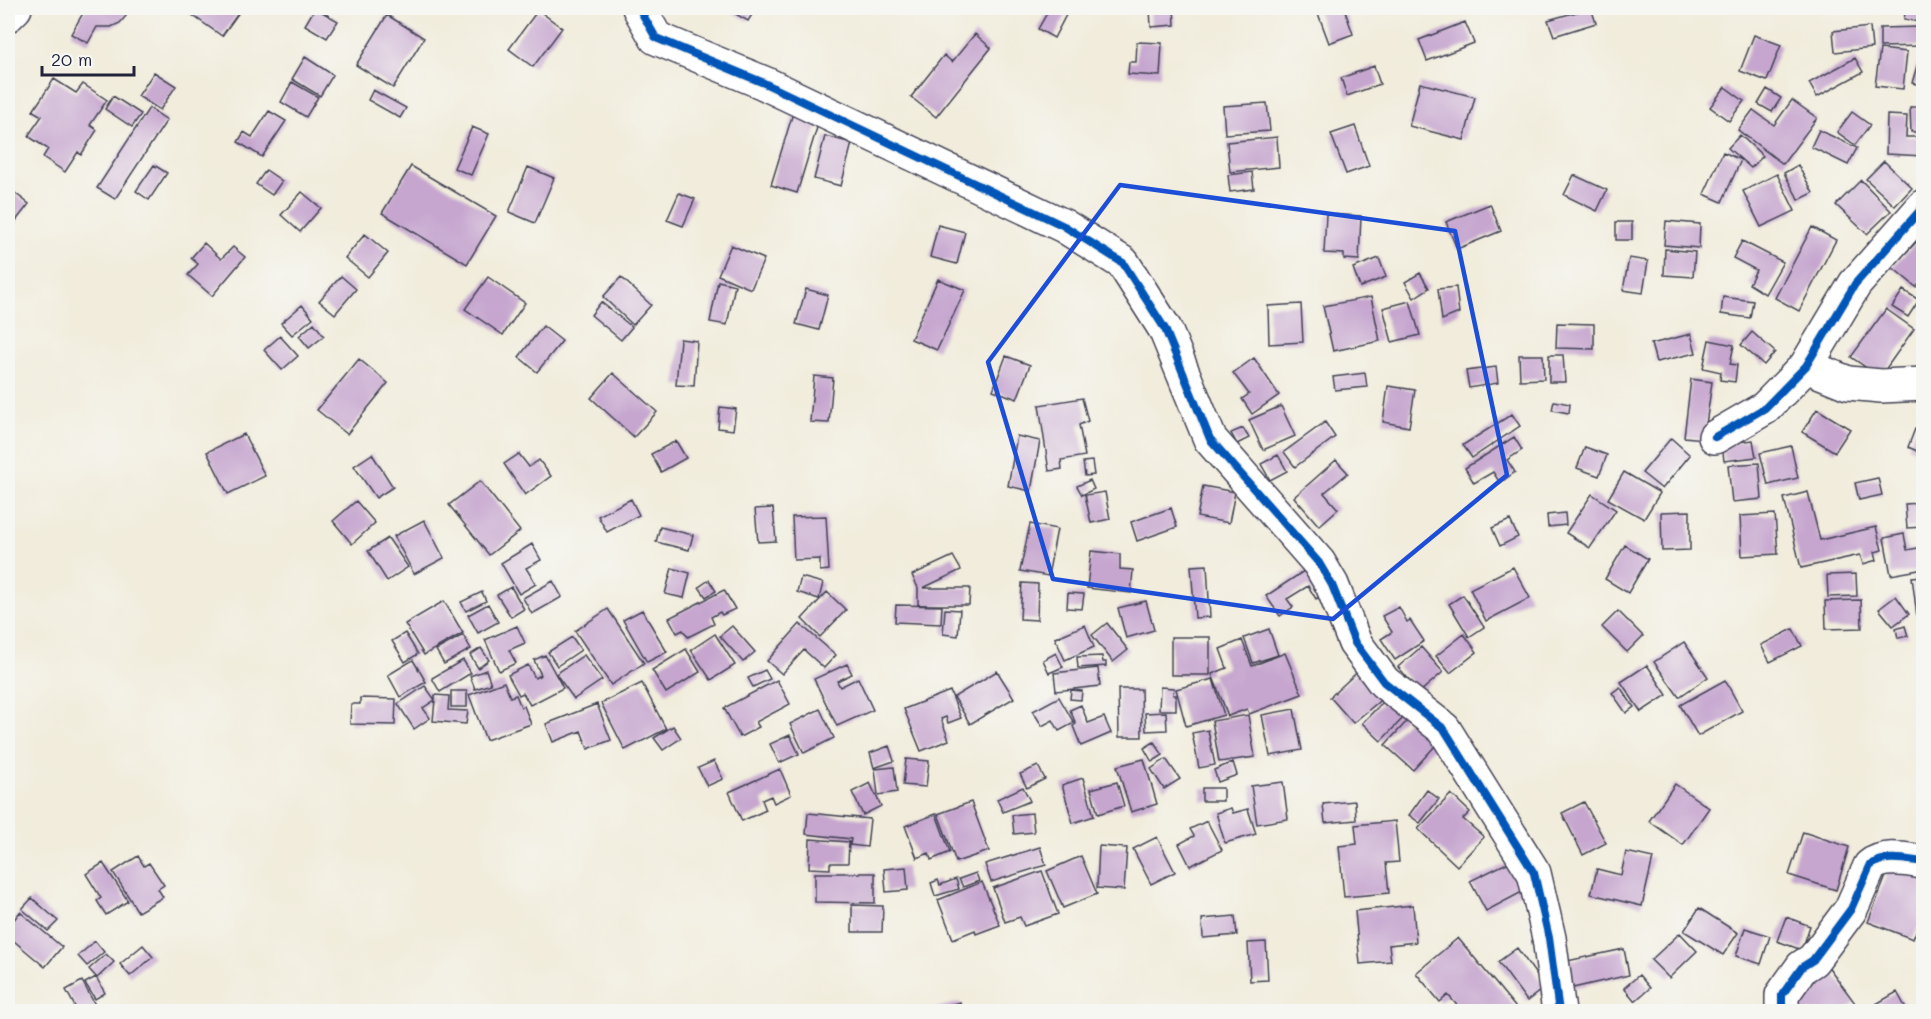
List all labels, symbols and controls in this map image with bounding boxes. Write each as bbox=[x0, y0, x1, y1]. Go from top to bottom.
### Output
scale bar bbox=[42, 39, 134, 77]
text: 20 m bbox=[51, 47, 92, 71]

